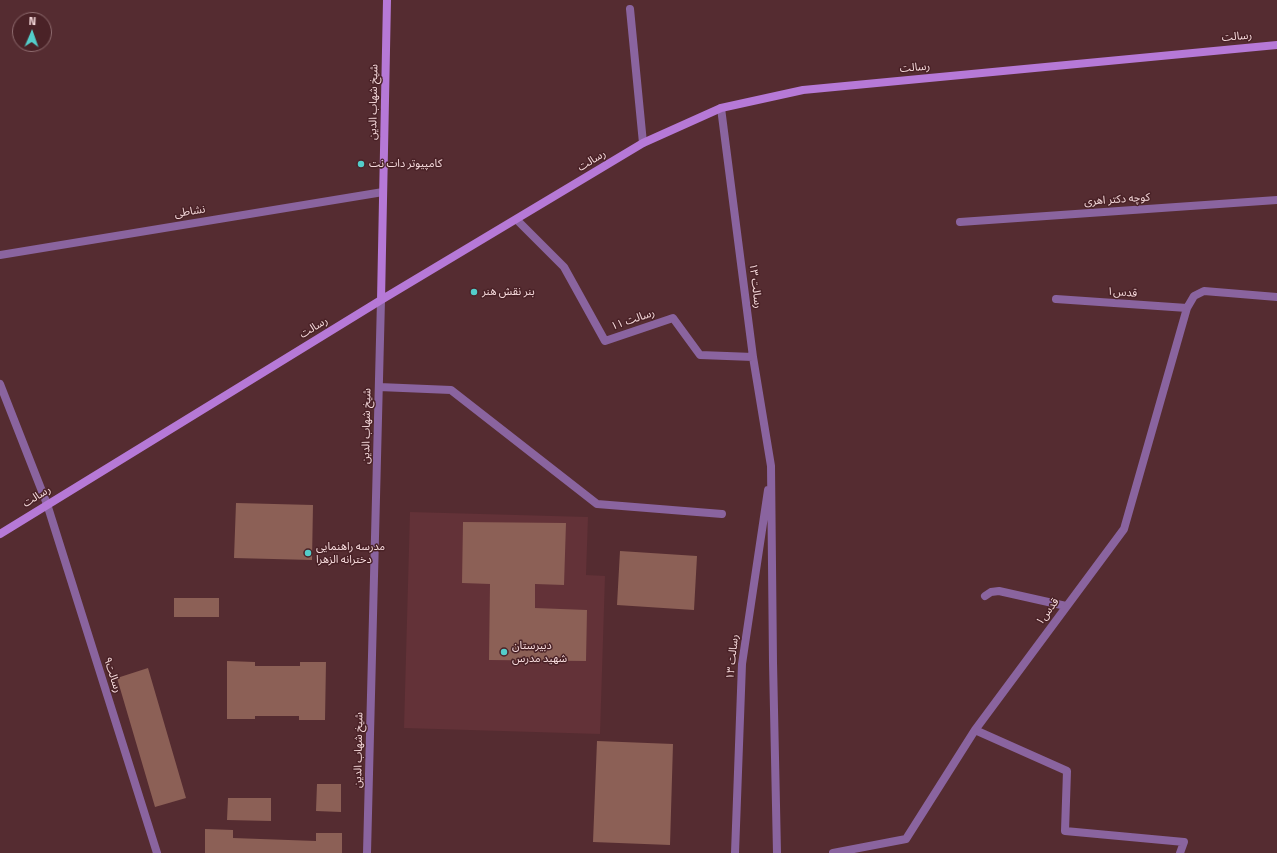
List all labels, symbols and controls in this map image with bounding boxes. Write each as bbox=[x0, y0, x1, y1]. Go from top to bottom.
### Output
north arrow bbox=[12, 12, 52, 52]
text: N bbox=[28, 13, 36, 29]
street label: رسالت bbox=[1221, 29, 1253, 45]
street label: رسالت bbox=[899, 60, 931, 76]
street label: شیخ شهاب الدین bbox=[367, 64, 381, 140]
street label: رسالت bbox=[576, 148, 608, 174]
place label: کامپیوتر دات نت bbox=[369, 157, 442, 171]
marker: کامپیوتر دات نت bbox=[356, 159, 366, 169]
street label: کوچه دکتر اهری bbox=[1083, 191, 1151, 209]
street label: نشاطی bbox=[174, 203, 206, 221]
street label: رسالت ۱۳ bbox=[746, 263, 764, 309]
place label: بنر نقش هنر bbox=[482, 285, 535, 299]
street label: قدس۱ bbox=[1106, 285, 1138, 301]
marker: بنر نقش هنر bbox=[469, 287, 479, 297]
street label: رسالت ۱۱ bbox=[609, 306, 657, 334]
street label: رسالت bbox=[298, 315, 330, 341]
street label: شیخ شهاب الدین bbox=[360, 388, 374, 464]
street label: رسالت bbox=[21, 483, 53, 511]
place label: مدرسه راهنمایی دخترانه الزهرا bbox=[316, 540, 385, 566]
marker: مدرسه راهنمایی دخترانه الزهرا bbox=[303, 548, 313, 558]
street label: قدس۱ bbox=[1034, 596, 1062, 628]
street label: رسالت ۱۳ bbox=[724, 634, 742, 680]
place label: دبیرستان شهید مدرس bbox=[512, 639, 567, 665]
marker: دبیرستان شهید مدرس bbox=[499, 647, 509, 657]
street label: رسالت۹ bbox=[100, 656, 124, 694]
street label: شیخ شهاب الدین bbox=[352, 712, 366, 788]

